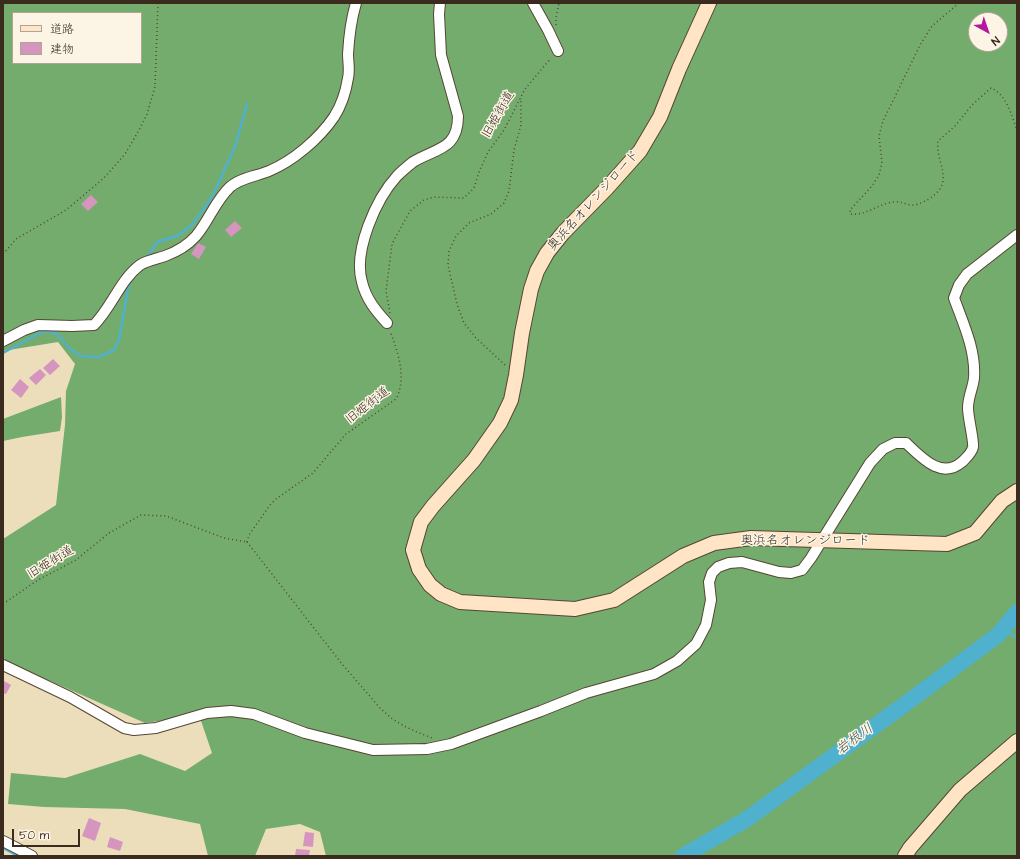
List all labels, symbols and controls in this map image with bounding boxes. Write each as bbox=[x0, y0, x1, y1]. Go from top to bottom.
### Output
legend bbox=[12, 12, 142, 64]
north arrow bbox=[968, 12, 1008, 52]
text: 道路 bbox=[50, 21, 74, 38]
text: N bbox=[988, 33, 1003, 49]
text: 建物 bbox=[50, 41, 74, 58]
street label: 旧姫街道 bbox=[479, 89, 519, 141]
street label: 奥浜名オレンジロード bbox=[545, 147, 643, 255]
street label: 旧姫街道 bbox=[343, 384, 393, 428]
street label: 奥浜名オレンジロード bbox=[740, 533, 870, 549]
street label: 旧姫街道 bbox=[25, 543, 77, 583]
water label: 岩根川 bbox=[833, 721, 877, 759]
scale bar bbox=[14, 821, 82, 847]
text: 50 m bbox=[19, 827, 49, 844]

